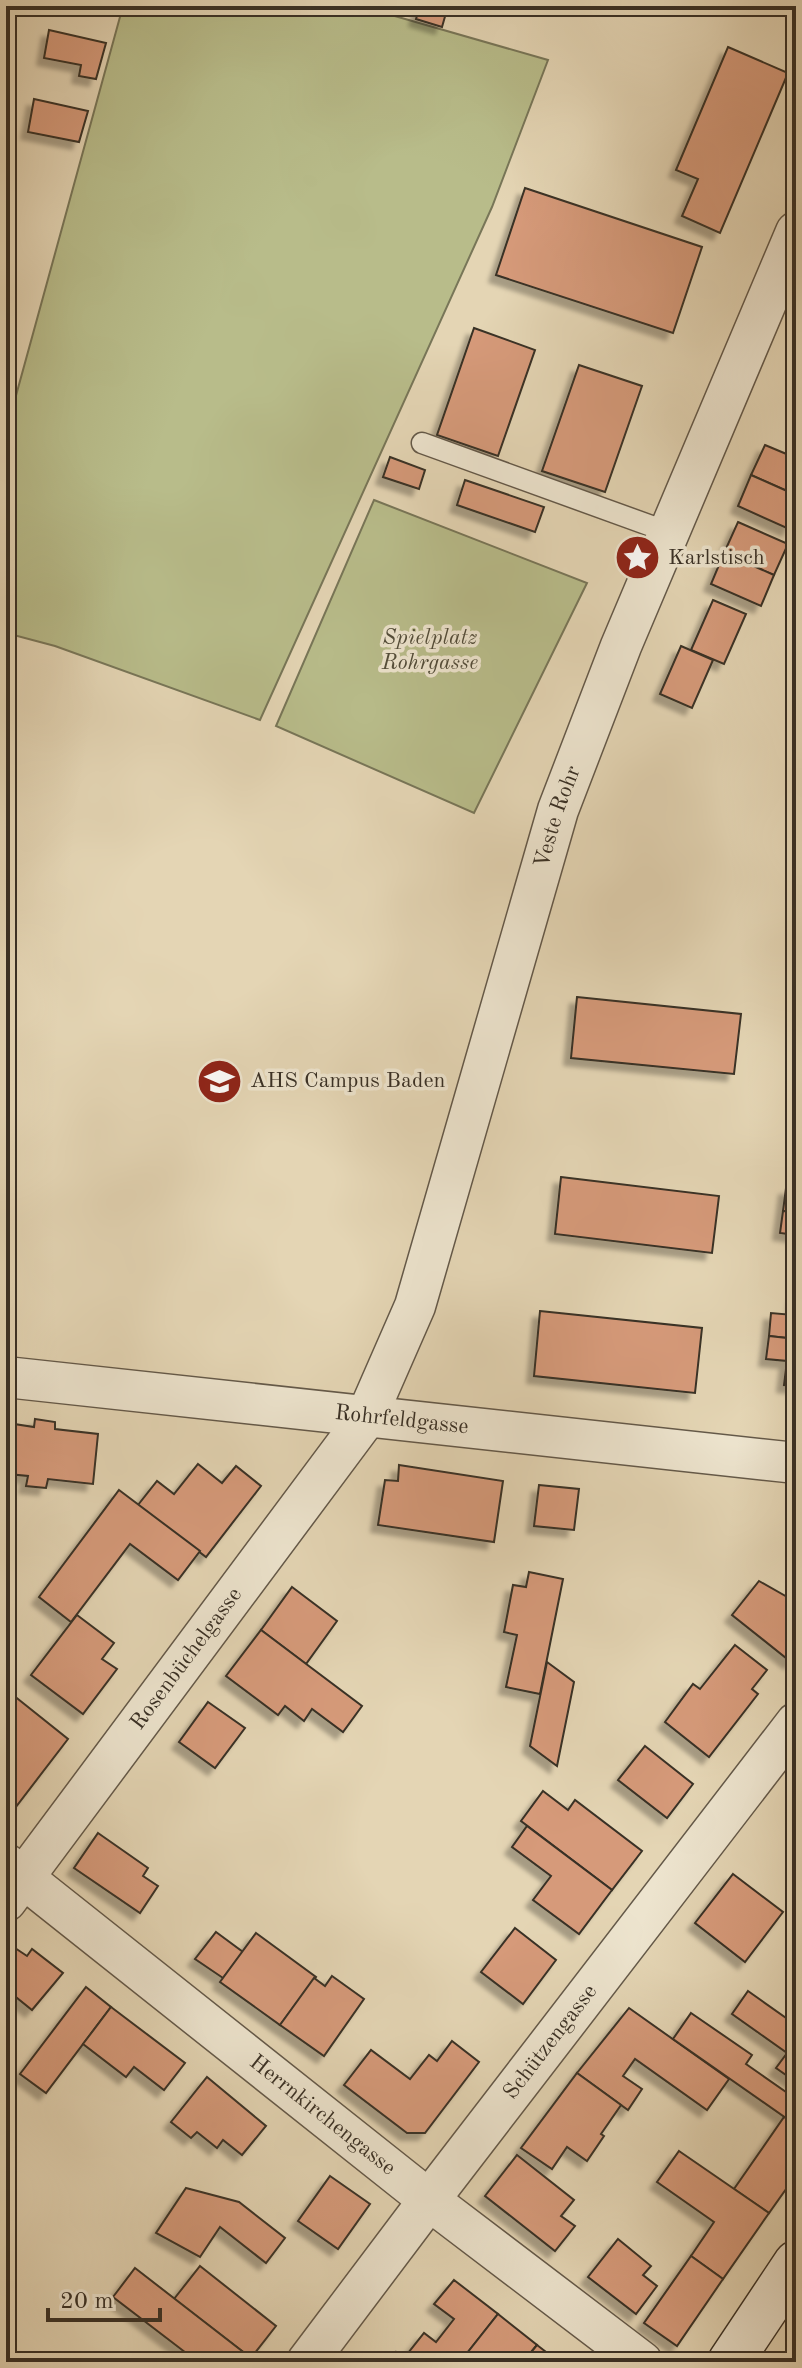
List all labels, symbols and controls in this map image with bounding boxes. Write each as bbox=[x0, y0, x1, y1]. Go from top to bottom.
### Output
place icon: Karlstisch bbox=[613, 534, 661, 582]
place label: Karlstisch bbox=[668, 547, 765, 569]
park label: Spielplatz Rohrgasse bbox=[381, 627, 478, 674]
street label: Veste Rohr bbox=[531, 763, 585, 871]
school or university icon: AHS Campus Baden bbox=[195, 1057, 243, 1105]
place label: AHS Campus Baden bbox=[250, 1070, 446, 1092]
street label: Rohrfeldgasse bbox=[334, 1402, 470, 1438]
street label: Rosenbüchelgasse bbox=[127, 1584, 246, 1734]
street label: Schützengasse bbox=[500, 1981, 601, 2104]
street label: Herrnkirchengasse bbox=[245, 2051, 399, 2180]
scale bar bbox=[48, 2272, 160, 2322]
text: 20 m bbox=[60, 2290, 114, 2314]

